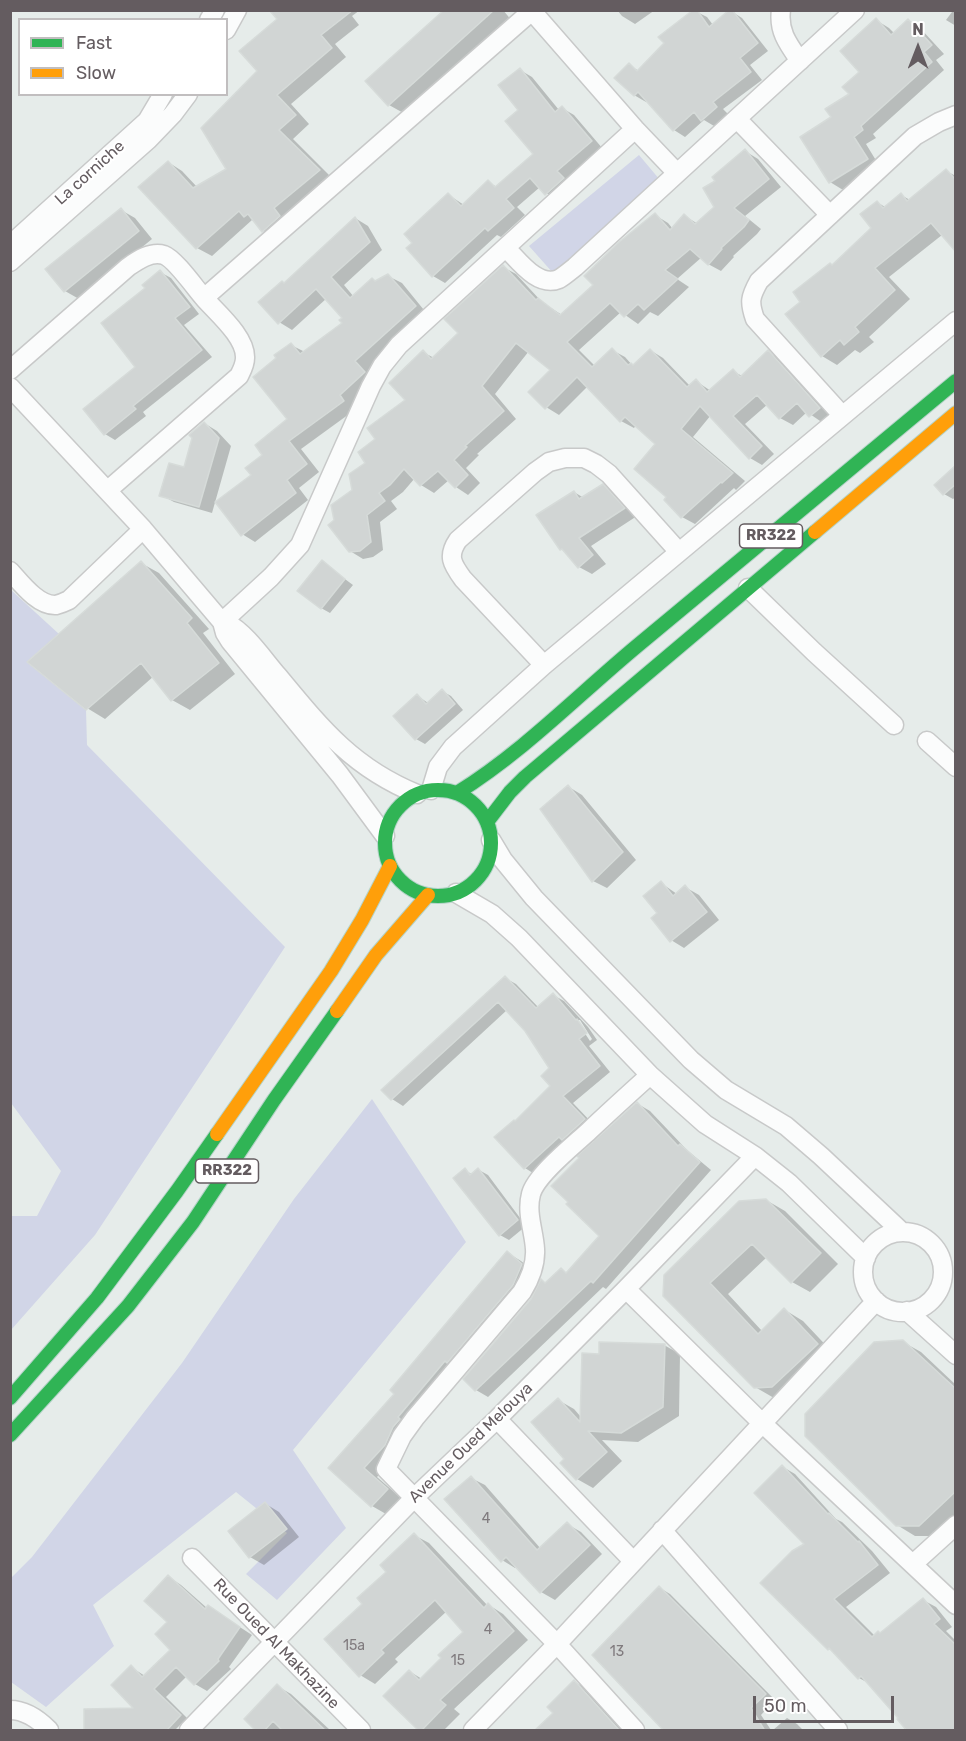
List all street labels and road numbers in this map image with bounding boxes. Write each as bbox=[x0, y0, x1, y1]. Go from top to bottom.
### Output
street label: La corniche bbox=[51, 137, 129, 209]
road number: RR322 bbox=[740, 524, 802, 548]
road number: RR322 bbox=[196, 1159, 258, 1183]
street label: Avenue Oued Melouya bbox=[405, 1379, 537, 1507]
street label: Rue Oued Al Makhazine bbox=[209, 1575, 343, 1713]

